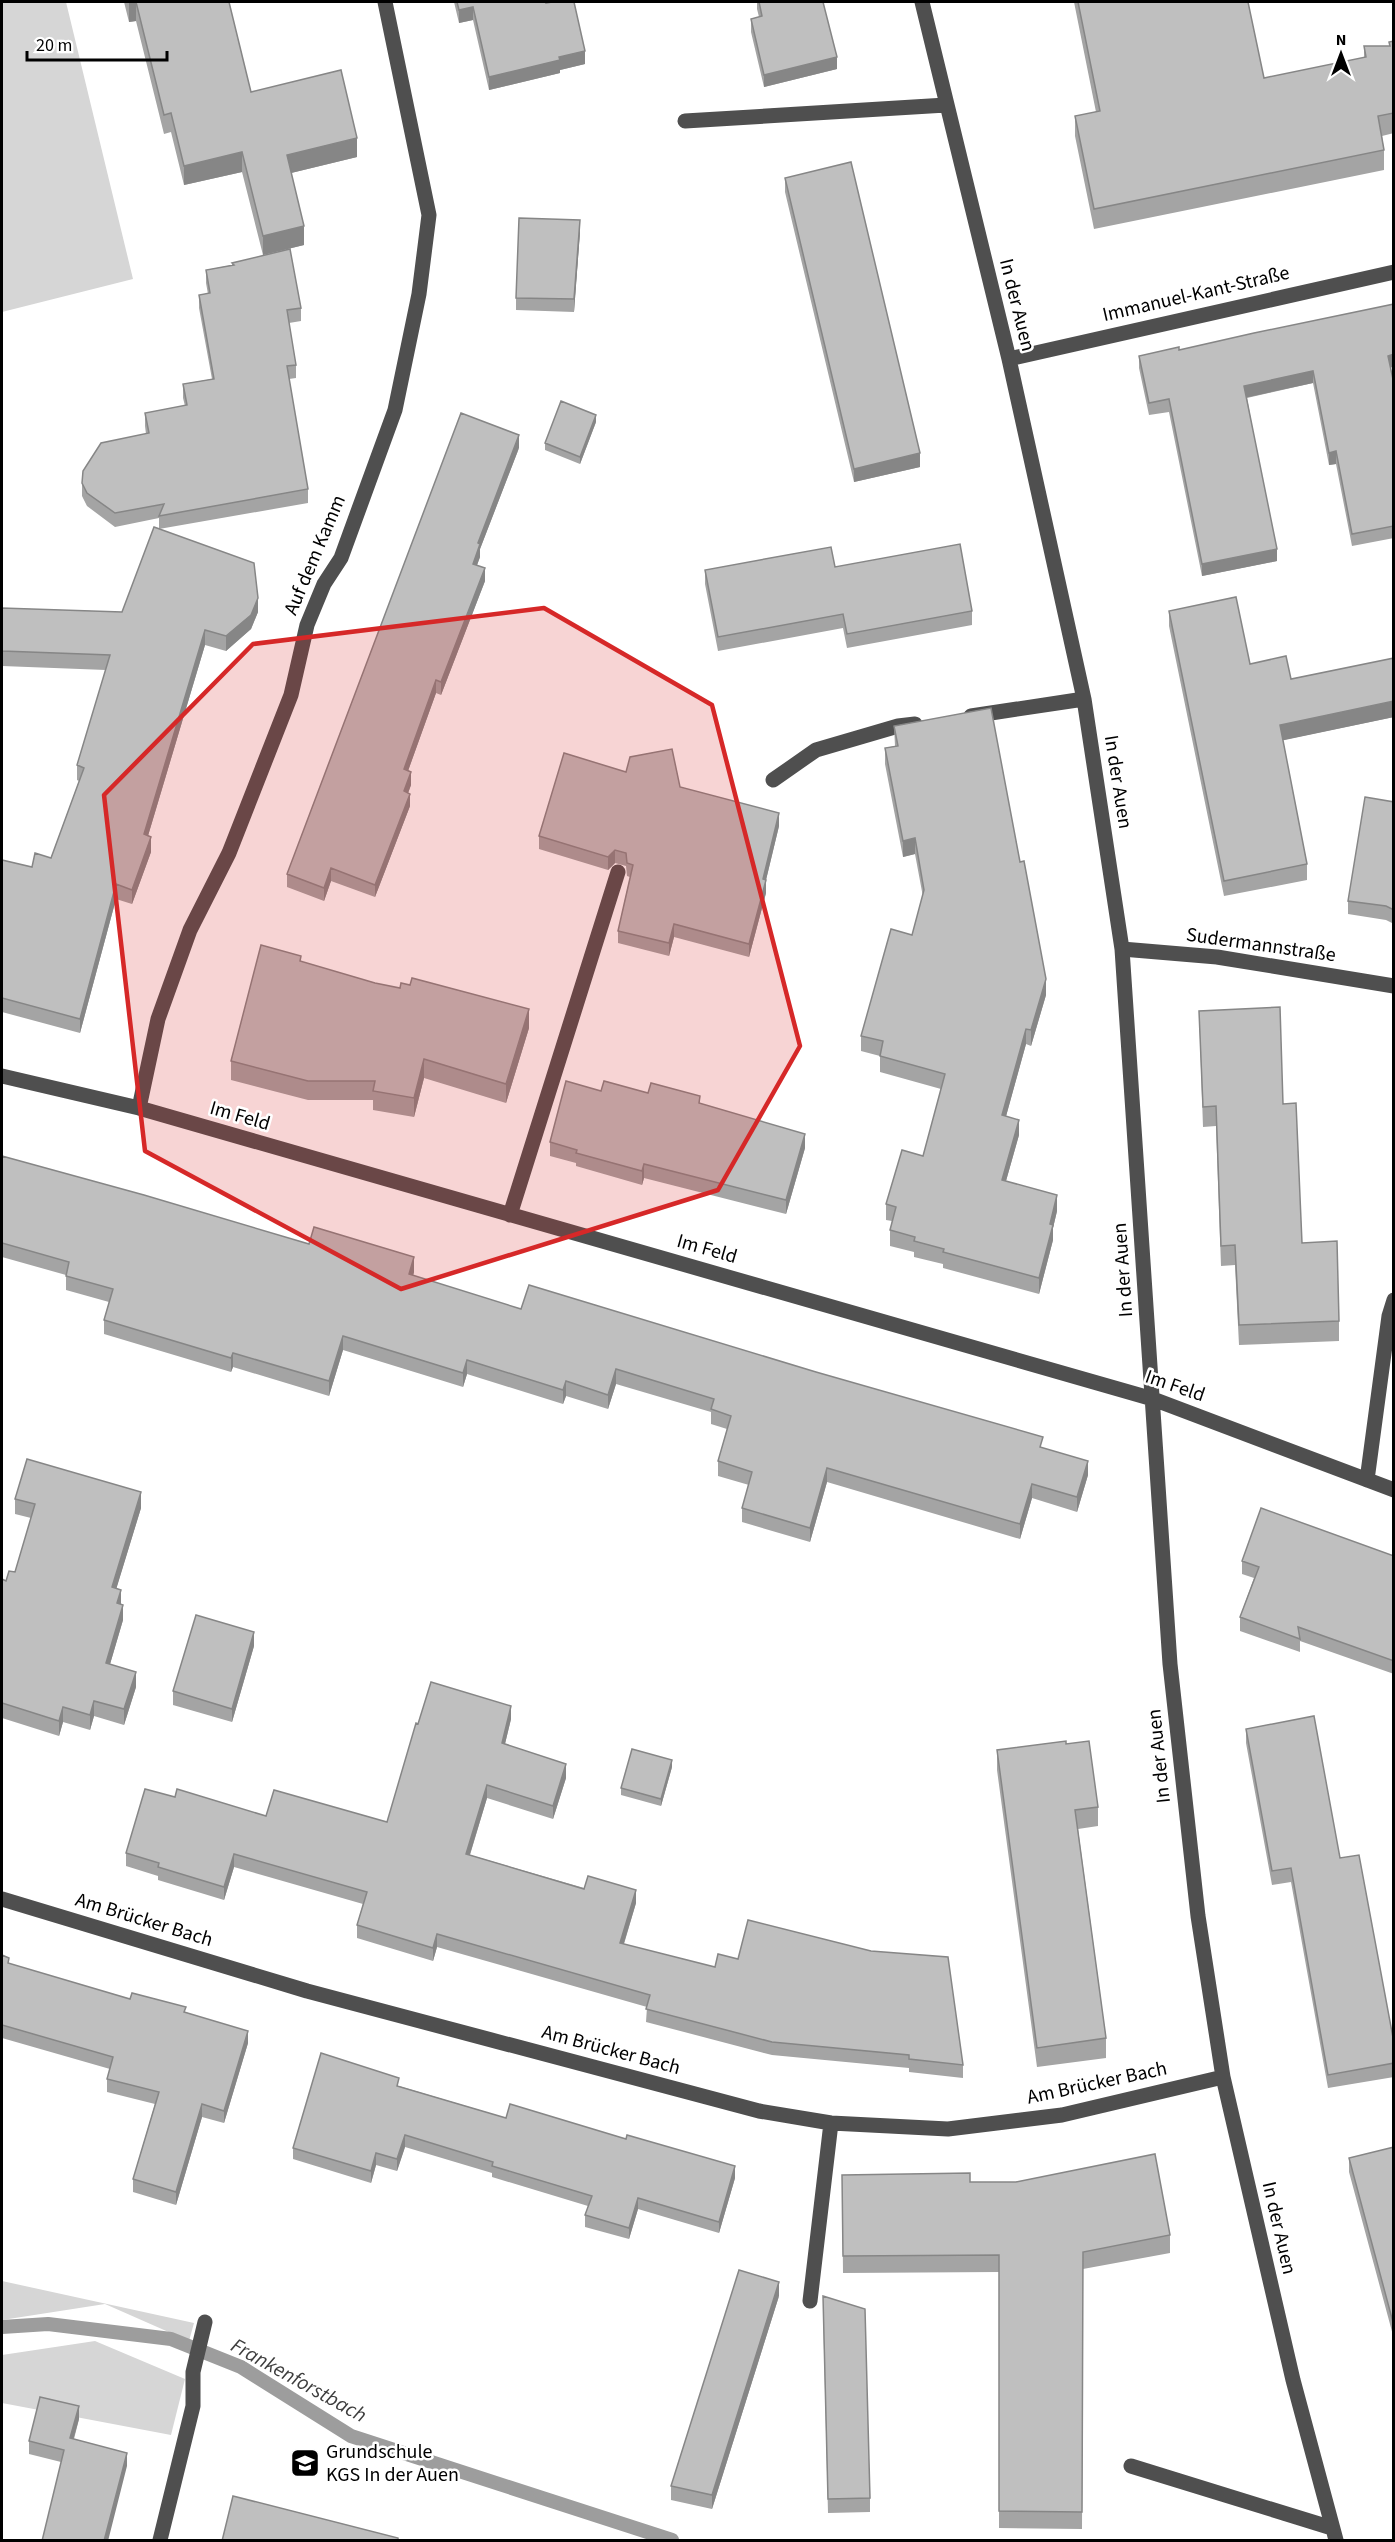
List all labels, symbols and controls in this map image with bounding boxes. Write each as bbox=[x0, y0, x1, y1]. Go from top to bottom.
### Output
scale bar bbox=[27, 24, 166, 62]
north arrow bbox=[1311, 24, 1371, 84]
text: N bbox=[1336, 29, 1346, 51]
text: 20 m bbox=[36, 33, 72, 58]
street label: In der Auen bbox=[992, 256, 1042, 354]
street label: Immanuel-Kant-Straße bbox=[1100, 259, 1292, 329]
street label: Auf dem Kamm bbox=[277, 491, 353, 619]
street label: In der Auen bbox=[1097, 733, 1139, 831]
street label: Sudermannstraße bbox=[1184, 921, 1338, 969]
street label: Im Feld bbox=[207, 1094, 273, 1138]
street label: In der Auen bbox=[1106, 1222, 1140, 1318]
street label: Im Feld bbox=[674, 1227, 740, 1271]
street label: Im Feld bbox=[1141, 1363, 1209, 1409]
street label: In der Auen bbox=[1140, 1707, 1178, 1805]
street label: Am Brücker Bach bbox=[72, 1886, 216, 1954]
street label: Am Brücker Bach bbox=[539, 2018, 683, 2082]
street label: Am Brücker Bach bbox=[1024, 2055, 1170, 2111]
street label: In der Auen bbox=[1255, 2179, 1303, 2277]
water label: Frankenforstbach bbox=[226, 2330, 372, 2430]
place label: Grundschule KGS In der Auen bbox=[326, 2438, 459, 2489]
school or university icon: Grundschule KGS In der Auen bbox=[289, 2447, 321, 2479]

